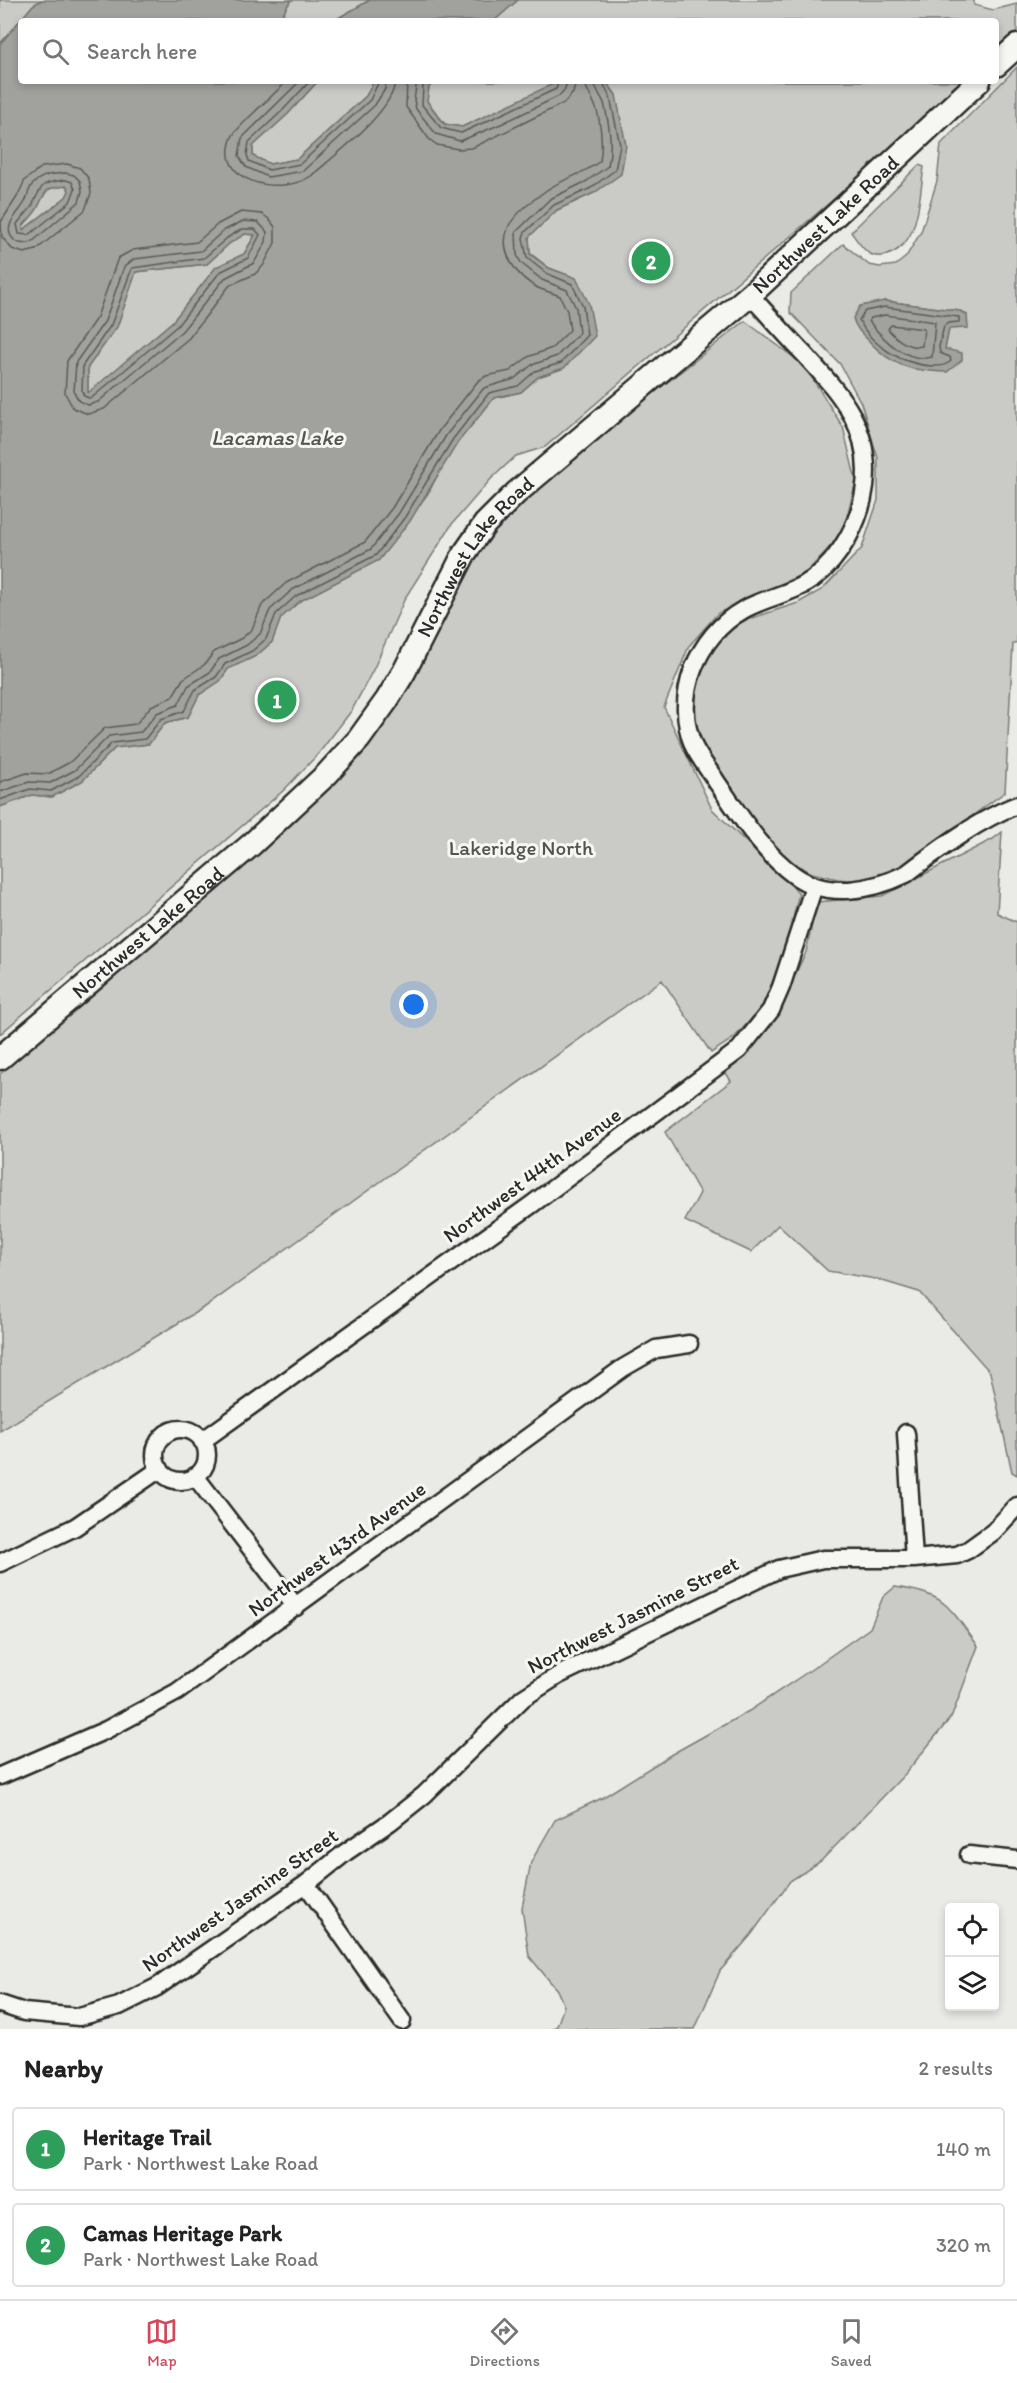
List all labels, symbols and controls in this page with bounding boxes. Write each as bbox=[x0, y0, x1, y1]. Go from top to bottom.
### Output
search box bbox=[18, 18, 999, 84]
icon: search bbox=[39, 35, 72, 68]
text: Search here bbox=[87, 38, 197, 65]
street label: Northwest Lake Road bbox=[747, 150, 904, 299]
pin: 2 bbox=[632, 238, 670, 284]
water label: Lacamas Lake bbox=[211, 424, 345, 451]
street label: Northwest Lake Road bbox=[411, 470, 539, 641]
pin: 1 bbox=[258, 678, 296, 722]
park label: Lakeridge North bbox=[449, 835, 594, 860]
street label: Northwest Lake Road bbox=[66, 861, 229, 1004]
your location bbox=[399, 990, 428, 1019]
street label: Northwest 44th Avenue bbox=[438, 1102, 626, 1248]
street label: Northwest 43rd Avenue bbox=[243, 1476, 430, 1621]
street label: Northwest Jasmine Street bbox=[523, 1550, 743, 1679]
street label: Northwest Jasmine Street bbox=[137, 1822, 343, 1977]
map controls bbox=[945, 1903, 999, 2011]
button: locate bbox=[945, 1903, 999, 1957]
button: layers bbox=[945, 1957, 999, 2011]
text: Nearby bbox=[24, 2052, 103, 2084]
text: 2 results bbox=[919, 2056, 993, 2080]
text: Heritage Trail bbox=[83, 2124, 212, 2151]
text: 1 bbox=[41, 2137, 50, 2161]
text: 140 m bbox=[936, 2137, 991, 2161]
text: Park · Northwest Lake Road bbox=[83, 2151, 318, 2175]
text: Camas Heritage Park bbox=[83, 2220, 282, 2247]
text: 2 bbox=[40, 2233, 51, 2257]
text: 320 m bbox=[936, 2233, 991, 2257]
text: Park · Northwest Lake Road bbox=[83, 2247, 318, 2271]
tab: Map bbox=[145, 2315, 178, 2370]
tab: Directions bbox=[469, 2315, 540, 2370]
tab: Saved bbox=[831, 2315, 872, 2370]

